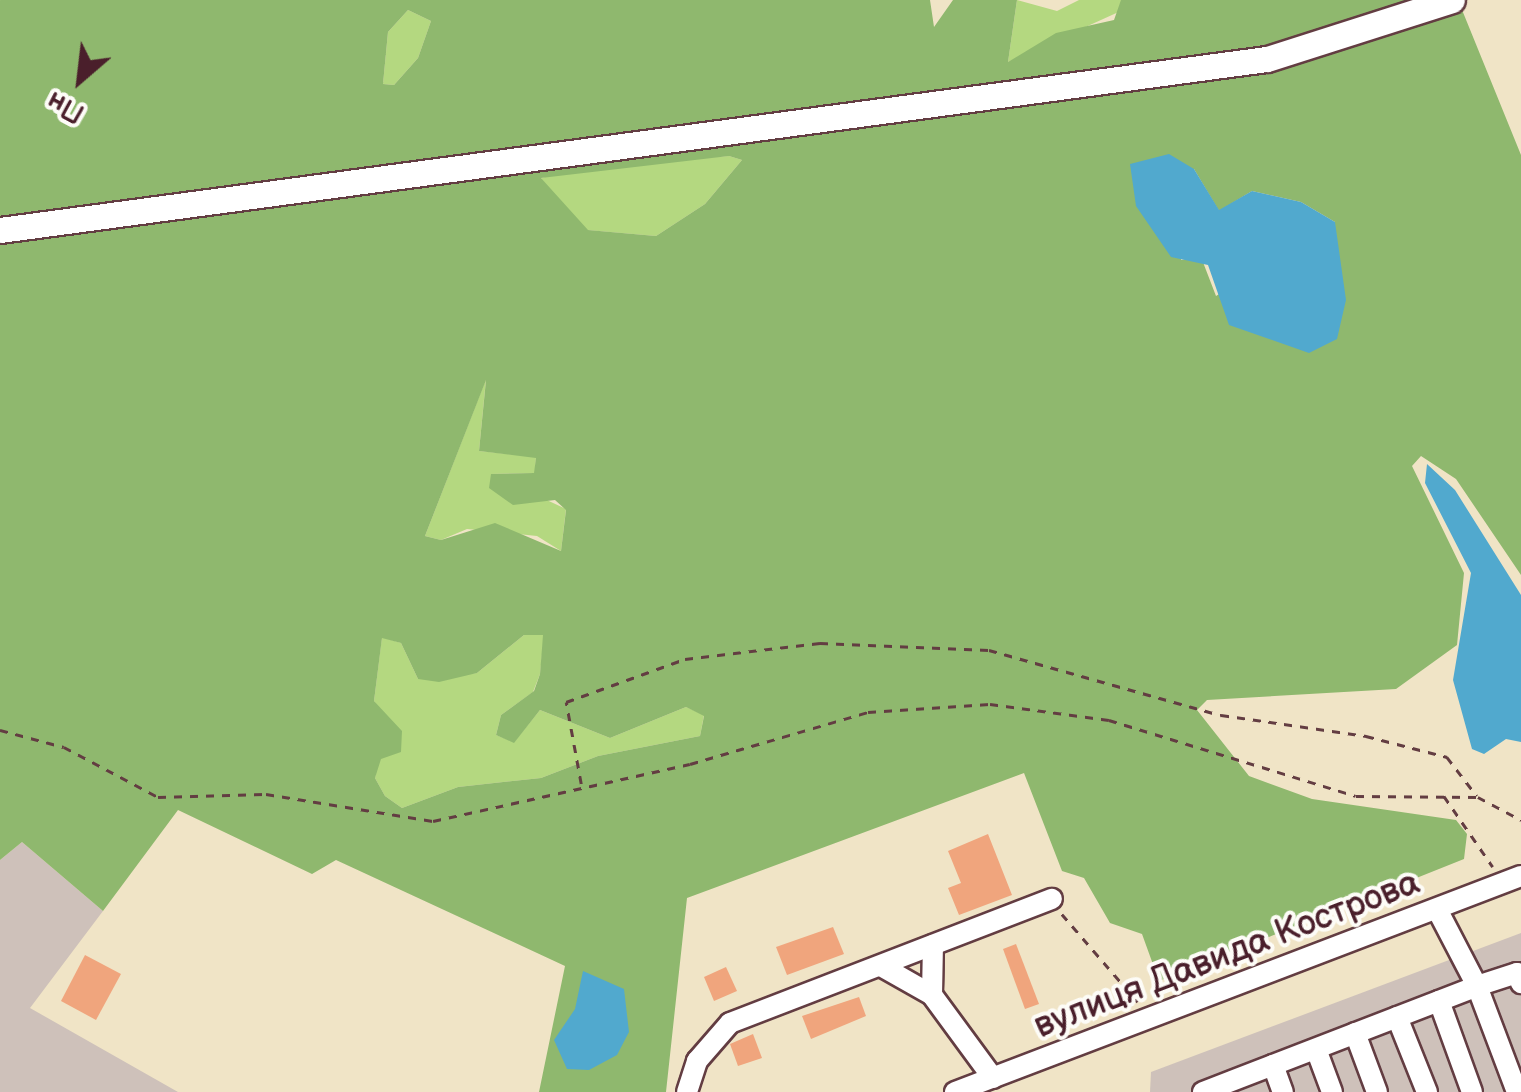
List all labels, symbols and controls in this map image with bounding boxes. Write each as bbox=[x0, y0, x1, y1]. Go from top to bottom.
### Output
north arrow bbox=[30, 30, 130, 130]
text: Пн bbox=[41, 84, 90, 130]
street label: вулиця Давида Кострова bbox=[1028, 862, 1426, 1048]

